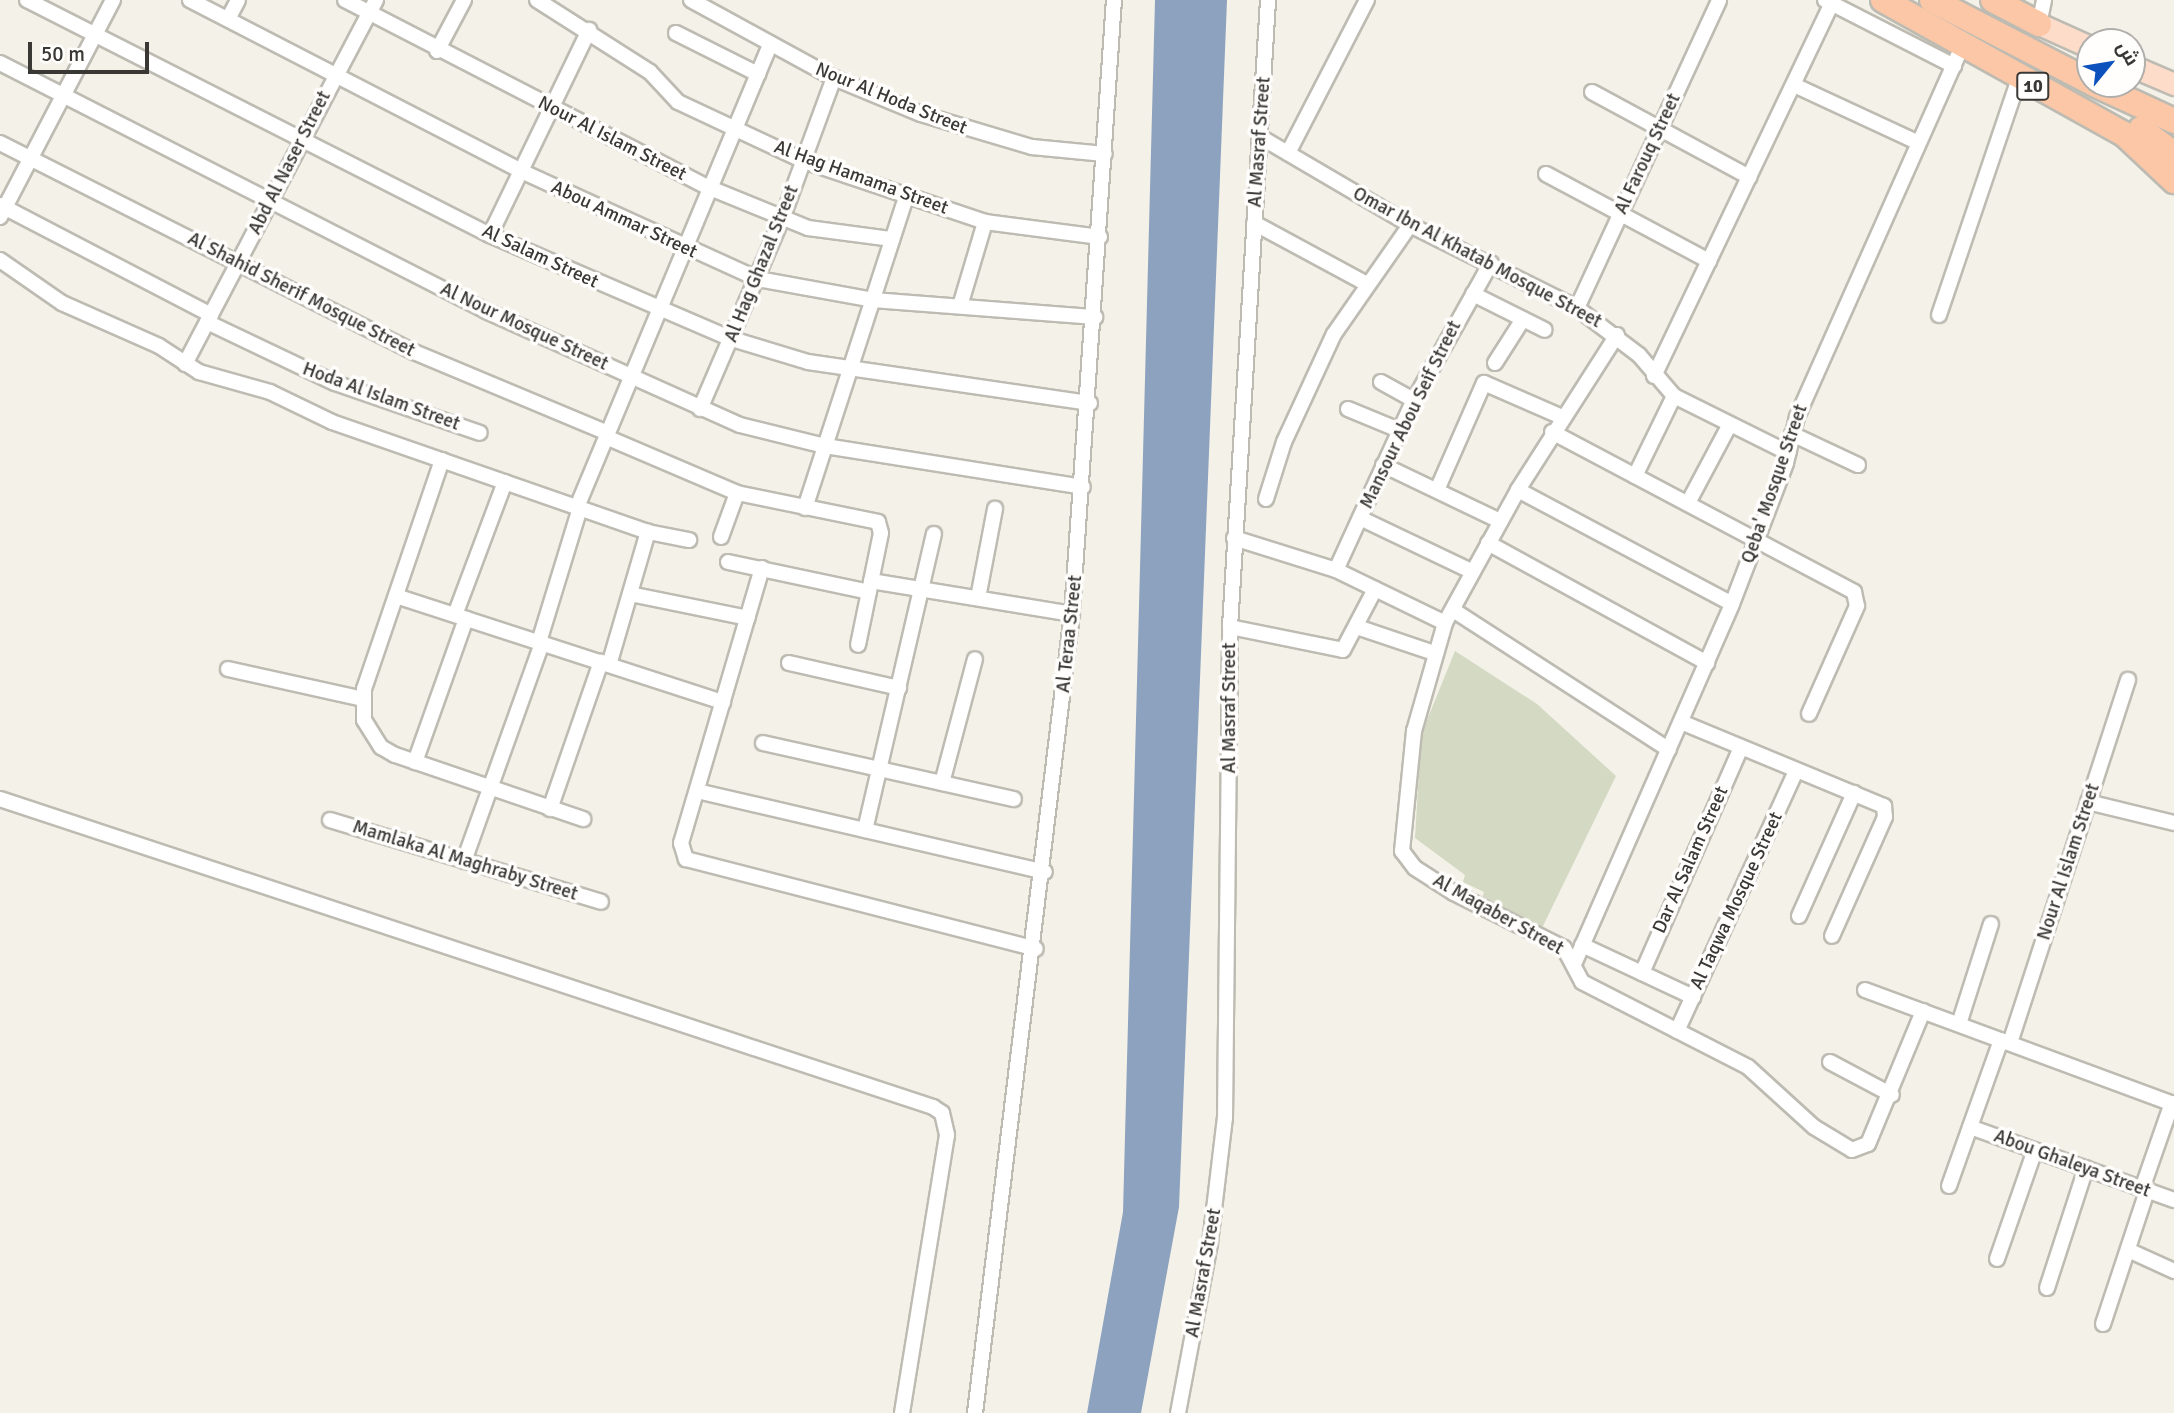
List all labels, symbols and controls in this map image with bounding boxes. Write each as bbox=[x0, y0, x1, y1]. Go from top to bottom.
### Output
scale bar bbox=[32, 28, 152, 72]
north arrow bbox=[2076, 28, 2146, 98]
text: ش bbox=[2111, 37, 2144, 70]
text: 50 m bbox=[41, 41, 85, 67]
street label: Nour Al Hoda Street bbox=[812, 58, 970, 140]
road number: 10 bbox=[2016, 72, 2050, 100]
street label: Al Masraf Street bbox=[1244, 76, 1276, 208]
street label: Abd Al Naser Street bbox=[244, 87, 336, 239]
street label: Al Farouq Street bbox=[1610, 90, 1686, 218]
street label: Nour Al Islam Street bbox=[534, 92, 690, 186]
street label: Al Hag Hamama Street bbox=[771, 136, 951, 220]
street label: Abou Ammar Street bbox=[547, 176, 701, 264]
street label: Al Hag Ghazal Street bbox=[720, 182, 804, 346]
street label: Omar Ibn Al Khatab Mosque Street bbox=[1349, 183, 1605, 333]
street label: Al Salam Street bbox=[478, 220, 602, 294]
street label: Al Shahid Sherif Mosque Street bbox=[184, 228, 418, 362]
street label: Al Nour Mosque Street bbox=[436, 278, 612, 376]
street label: Mansour Abou Seif Street bbox=[1356, 317, 1466, 513]
street label: Hoda Al Islam Street bbox=[299, 358, 463, 436]
street label: Qeba' Mosque Street bbox=[1737, 401, 1813, 567]
street label: Al Teraa Street bbox=[1052, 574, 1088, 694]
street label: Al Masraf Street bbox=[1219, 642, 1241, 774]
street label: Nour Al Islam Street bbox=[2033, 781, 2105, 943]
street label: Dar Al Salam Street bbox=[1648, 783, 1734, 937]
street label: Al Taqwa Mosque Street bbox=[1686, 809, 1788, 993]
street label: Mamlaka Al Maghraby Street bbox=[350, 816, 580, 906]
street label: Al Maqaber Street bbox=[1429, 870, 1567, 960]
street label: Abou Ghaleya Street bbox=[1991, 1125, 2153, 1203]
street label: Al Masraf Street bbox=[1181, 1207, 1227, 1339]

